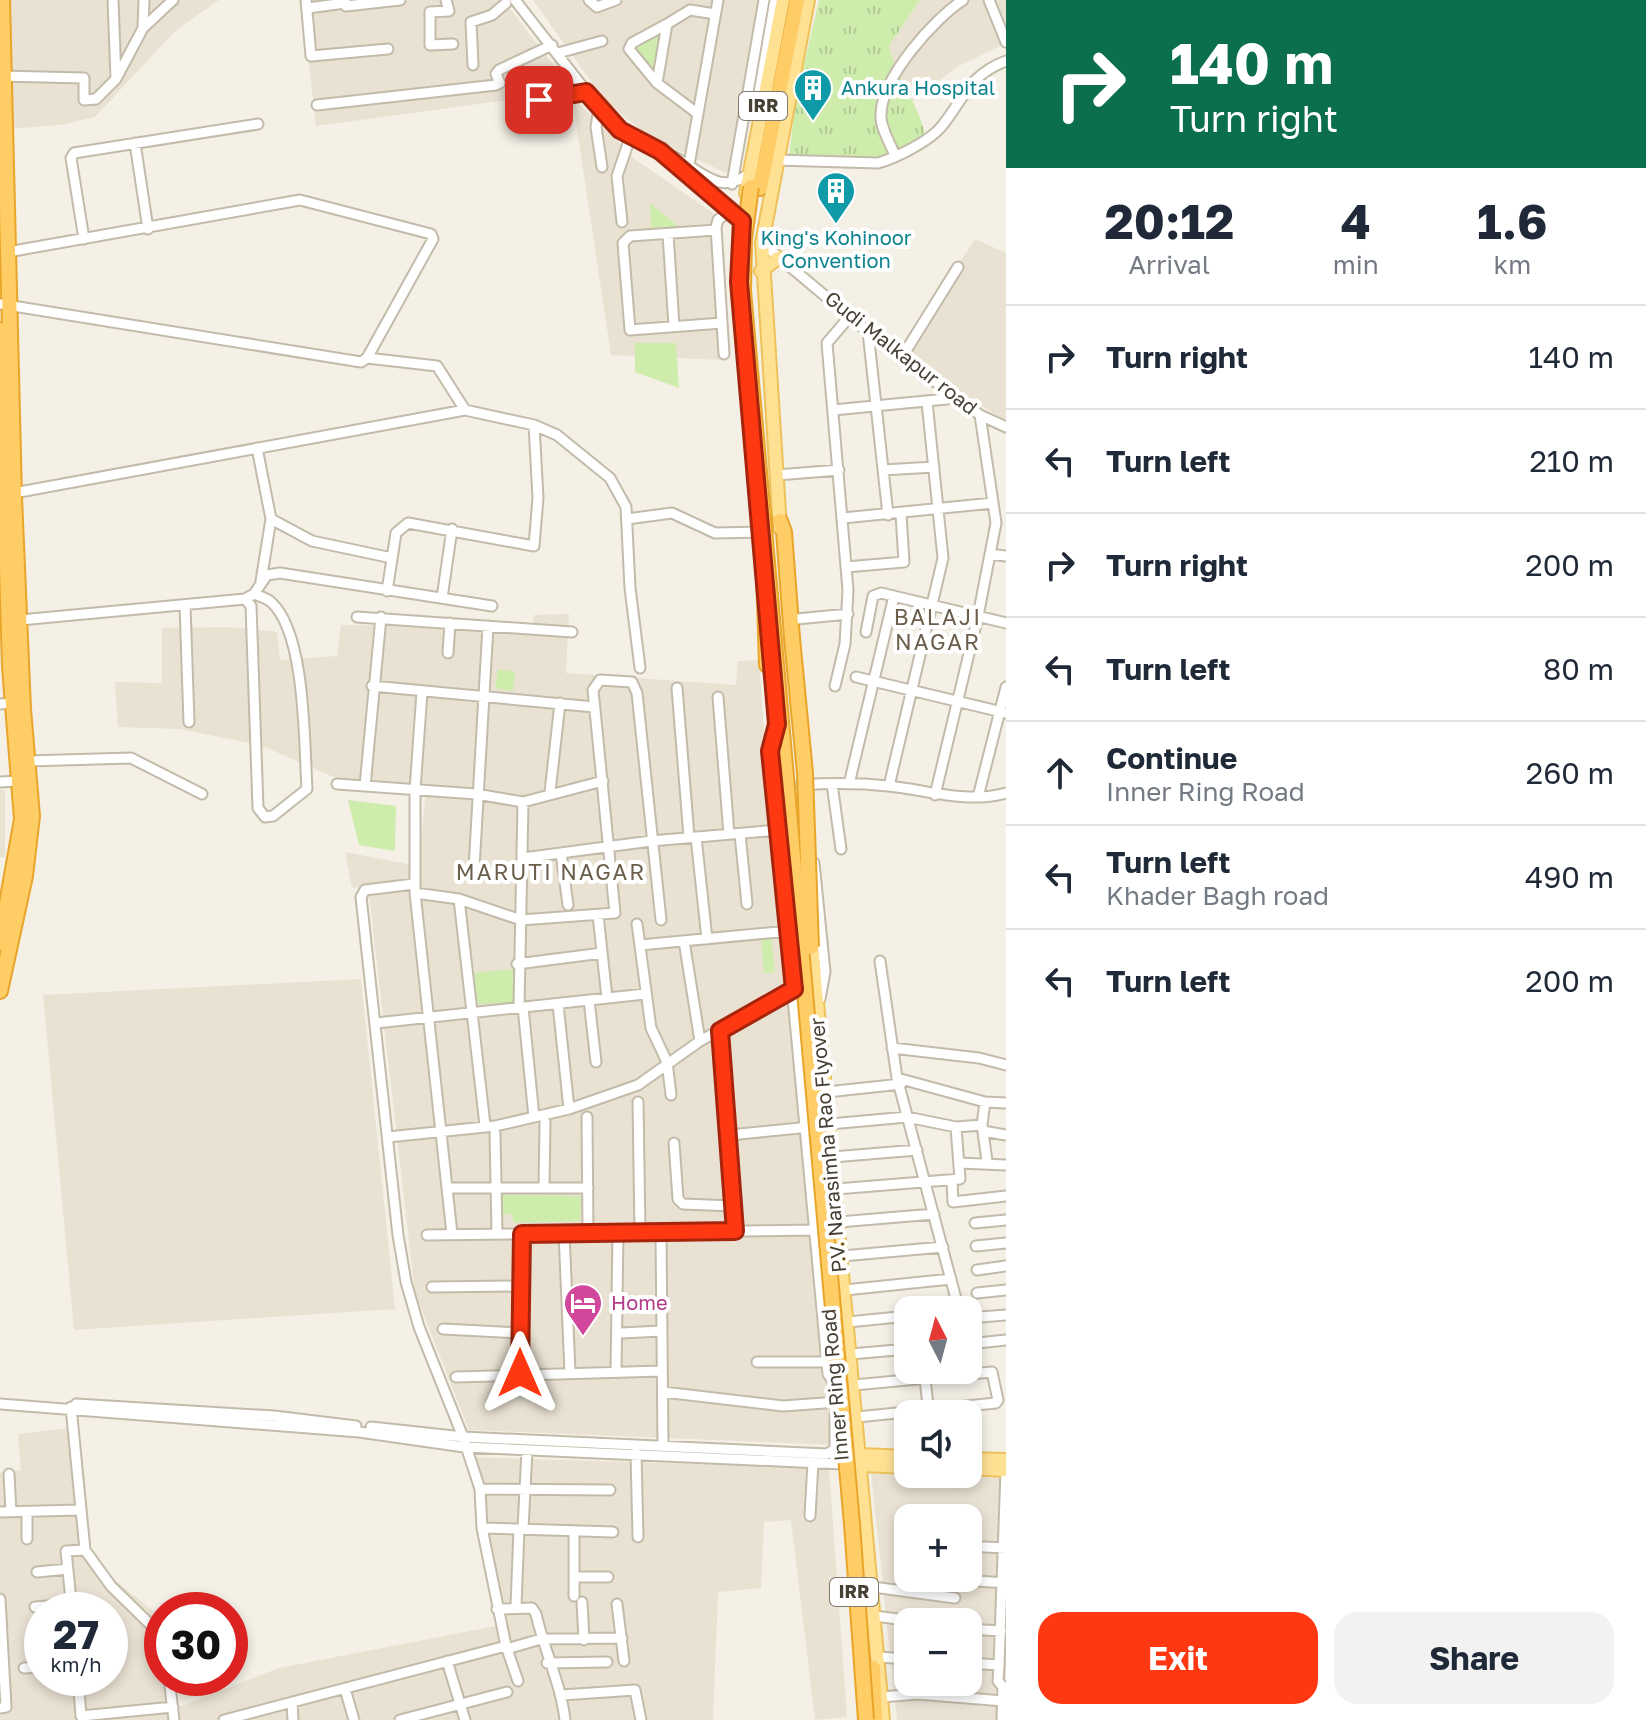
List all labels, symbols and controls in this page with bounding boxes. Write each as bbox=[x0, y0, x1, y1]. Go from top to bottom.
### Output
text: 140 m bbox=[1170, 29, 1333, 96]
icon: right bbox=[1038, 32, 1142, 136]
pin bbox=[505, 66, 573, 134]
building icon: Ankura Hospital bbox=[792, 67, 834, 122]
place label: Ankura Hospital bbox=[841, 75, 995, 99]
icon: arrive bbox=[517, 78, 561, 122]
road number: IRR bbox=[739, 92, 787, 120]
text: Turn right bbox=[1170, 97, 1338, 140]
building icon: King's Kohinoor Convention bbox=[815, 170, 857, 225]
text: 20:12 bbox=[1104, 192, 1234, 250]
text: 4 bbox=[1341, 192, 1371, 250]
text: 1.6 bbox=[1477, 192, 1548, 250]
place label: King's Kohinoor Convention bbox=[761, 225, 912, 272]
text: Arrival bbox=[1129, 249, 1210, 280]
text: min bbox=[1333, 249, 1379, 280]
text: km bbox=[1493, 249, 1531, 280]
street label: Gudi Malkapur road bbox=[821, 285, 983, 419]
icon: right bbox=[1038, 335, 1082, 379]
text: Turn right bbox=[1106, 339, 1248, 375]
text: 140 m bbox=[1529, 339, 1614, 375]
icon: left bbox=[1038, 439, 1082, 483]
text: Turn left bbox=[1106, 443, 1231, 479]
text: 210 m bbox=[1529, 443, 1614, 479]
icon: right bbox=[1038, 543, 1082, 587]
text: Turn right bbox=[1106, 547, 1248, 583]
text: 200 m bbox=[1525, 547, 1614, 583]
district label: BALAJI NAGAR bbox=[894, 603, 982, 655]
icon: left bbox=[1038, 647, 1082, 691]
text: Turn left bbox=[1106, 651, 1231, 687]
text: 80 m bbox=[1543, 651, 1614, 687]
text: Continue bbox=[1106, 740, 1237, 776]
icon: ahead bbox=[1038, 751, 1082, 795]
text: 260 m bbox=[1526, 755, 1614, 791]
text: Inner Ring Road bbox=[1106, 776, 1305, 807]
text: Turn left bbox=[1106, 844, 1231, 880]
icon: left bbox=[1038, 855, 1082, 899]
district label: MARUTI NAGAR bbox=[456, 858, 646, 885]
text: 490 m bbox=[1525, 859, 1614, 895]
text: Khader Bagh road bbox=[1106, 880, 1329, 911]
icon: left bbox=[1038, 959, 1082, 1003]
text: Turn left bbox=[1106, 963, 1231, 999]
text: 200 m bbox=[1525, 963, 1614, 999]
street label: P.V. Narasimha Rao Flyover bbox=[804, 1016, 850, 1274]
hotel icon: Home bbox=[562, 1282, 604, 1337]
place label: Home bbox=[611, 1290, 668, 1314]
north arrow bbox=[894, 1296, 982, 1384]
map controls bbox=[894, 1296, 982, 1696]
street label: Inner Ring Road bbox=[815, 1308, 853, 1462]
position arrow bbox=[478, 1331, 562, 1415]
button: sound bbox=[894, 1400, 982, 1488]
button: + bbox=[894, 1504, 982, 1592]
road number: IRR bbox=[830, 1578, 878, 1606]
speed limit sign: 30 bbox=[144, 1592, 248, 1696]
button: − bbox=[894, 1608, 982, 1696]
text: 27 bbox=[53, 1610, 99, 1658]
button: Exit bbox=[1038, 1612, 1318, 1704]
button: Share bbox=[1334, 1612, 1614, 1704]
text: km/h bbox=[51, 1652, 101, 1676]

